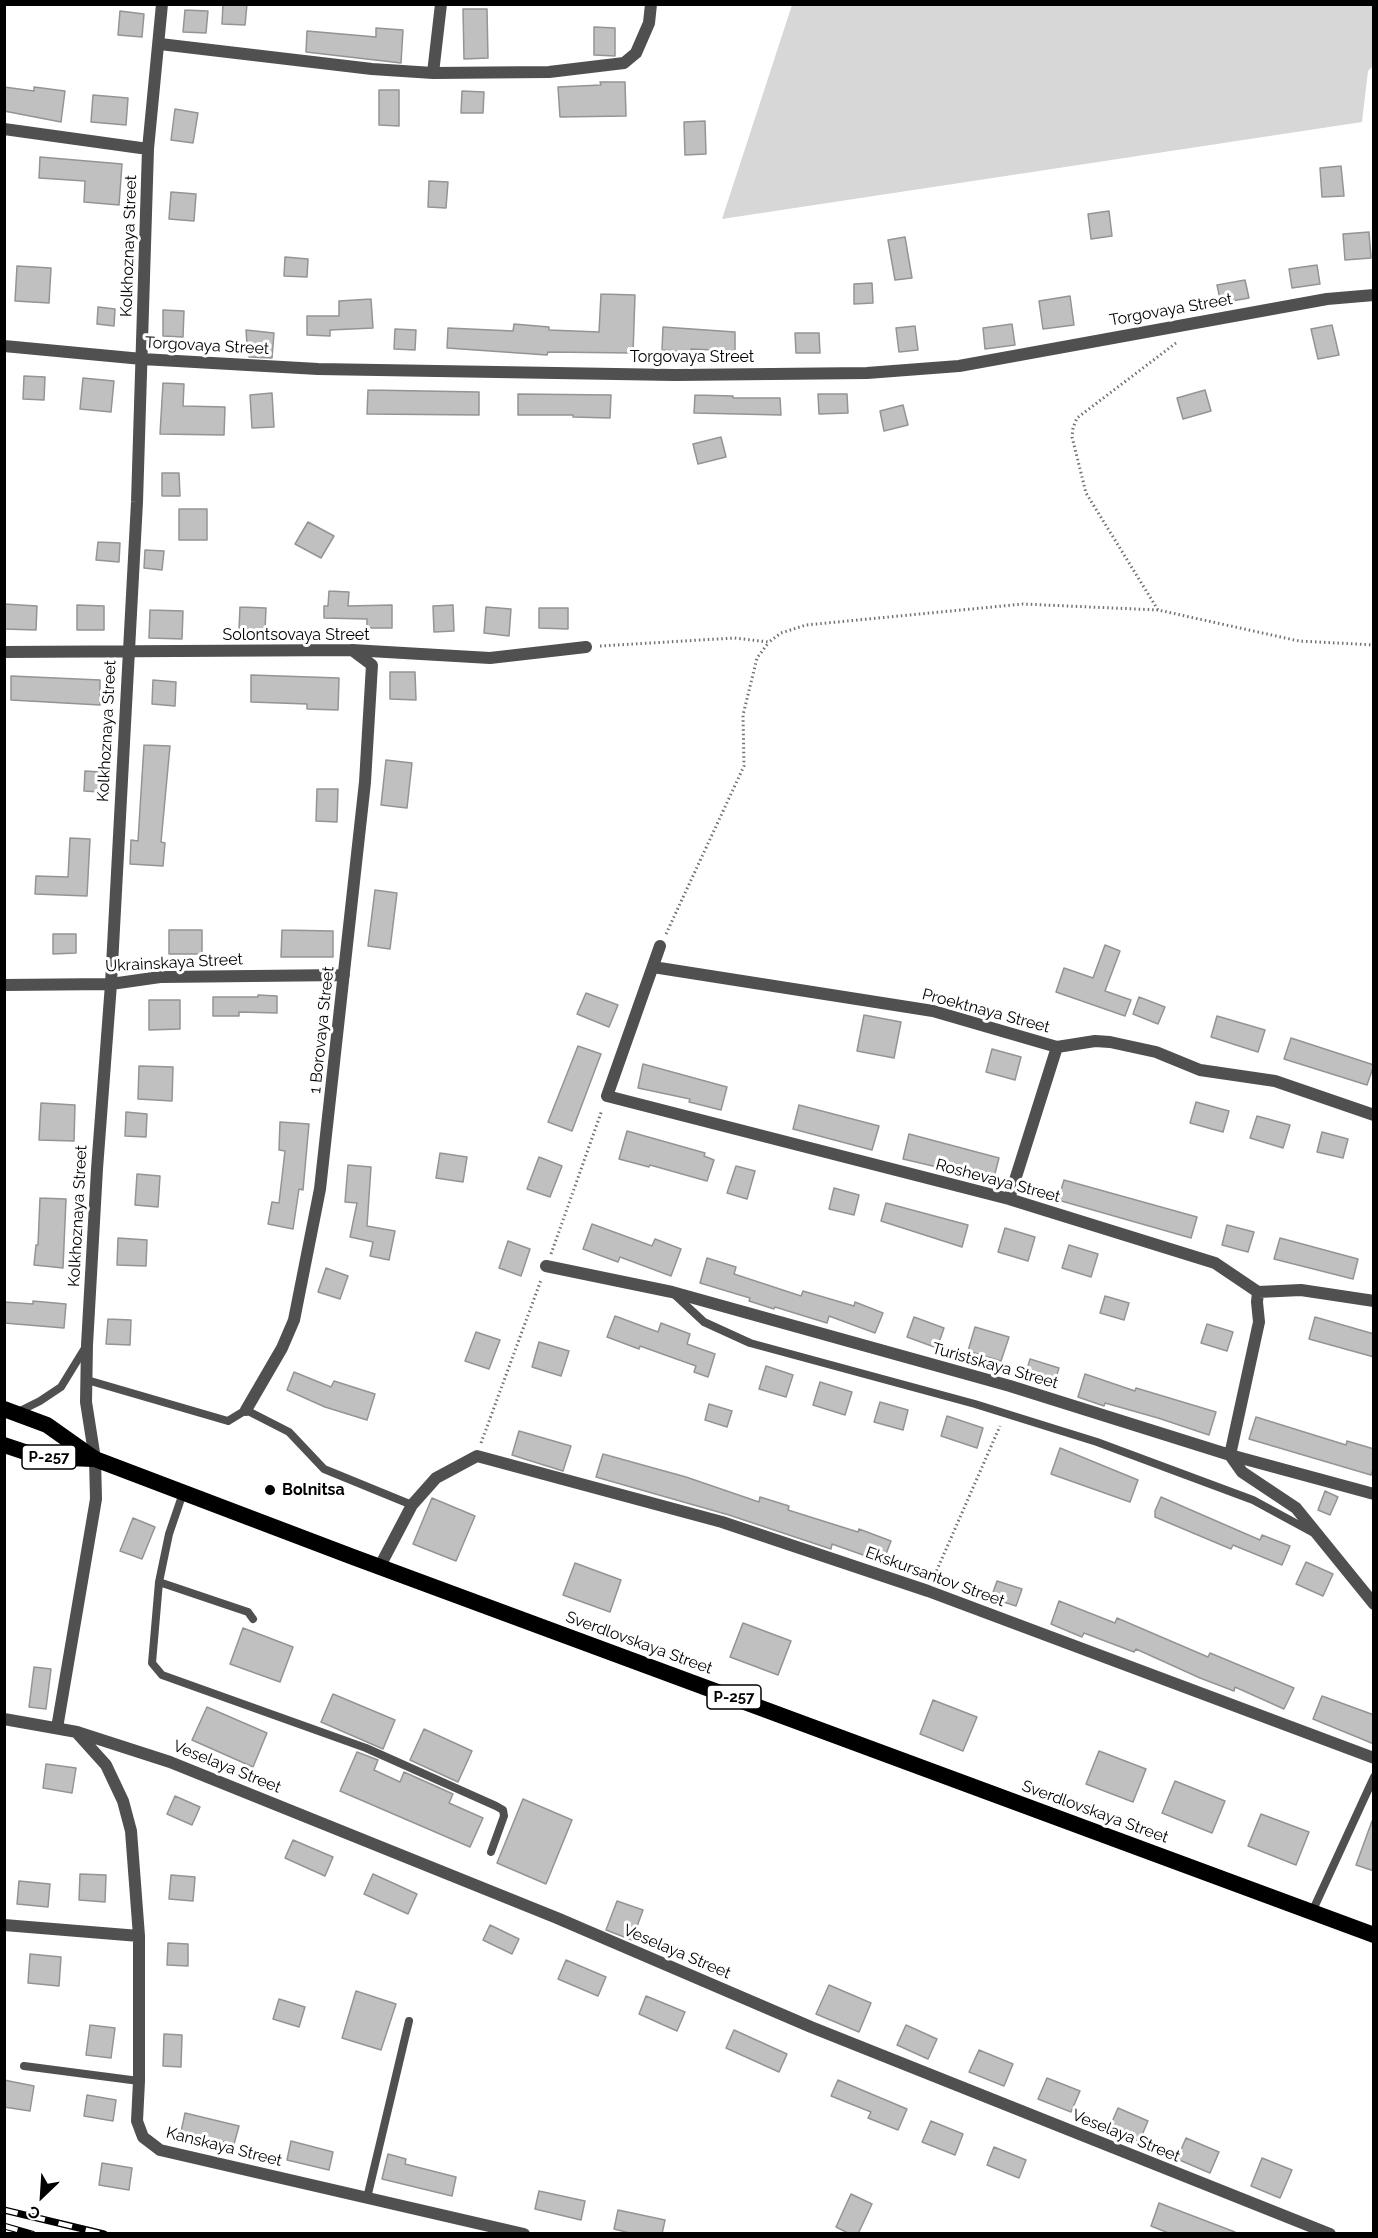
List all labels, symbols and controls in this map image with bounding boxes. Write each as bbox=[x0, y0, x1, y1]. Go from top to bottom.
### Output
street label: Kolkhoznaya Street bbox=[117, 175, 141, 317]
street label: Torgovaya Street bbox=[1108, 290, 1234, 330]
street label: Torgovaya Street bbox=[144, 333, 270, 359]
street label: Torgovaya Street bbox=[630, 347, 754, 367]
street label: Solontsovaya Street bbox=[222, 625, 370, 645]
street label: Kolkhoznaya Street bbox=[94, 660, 120, 802]
street label: Ukrainskaya Street bbox=[105, 950, 243, 976]
street label: 1 Borovaya Street bbox=[306, 965, 338, 1095]
street label: Proektnaya Street bbox=[920, 985, 1052, 1037]
street label: Kolkhoznaya Street bbox=[65, 1145, 91, 1287]
street label: Roshevaya Street bbox=[934, 1155, 1062, 1207]
street label: Turistskaya Street bbox=[930, 1339, 1060, 1393]
road number: Р-257 bbox=[22, 1445, 76, 1469]
place label: Bolnitsa bbox=[282, 1480, 345, 1500]
marker: Bolnitsa bbox=[263, 1483, 277, 1497]
street label: Ekskursantov Street bbox=[863, 1543, 1007, 1611]
street label: Sverdlovskaya Street bbox=[563, 1608, 715, 1678]
road number: Р-257 bbox=[707, 1685, 761, 1709]
street label: Veselaya Street bbox=[170, 1737, 284, 1797]
street label: Sverdlovskaya Street bbox=[1019, 1777, 1171, 1847]
street label: Veselaya Street bbox=[620, 1921, 734, 1983]
street label: Veselaya Street bbox=[1069, 2106, 1183, 2166]
street label: Kanskaya Street bbox=[164, 2123, 284, 2171]
north arrow bbox=[12, 2166, 72, 2226]
text: С bbox=[25, 2202, 43, 2224]

